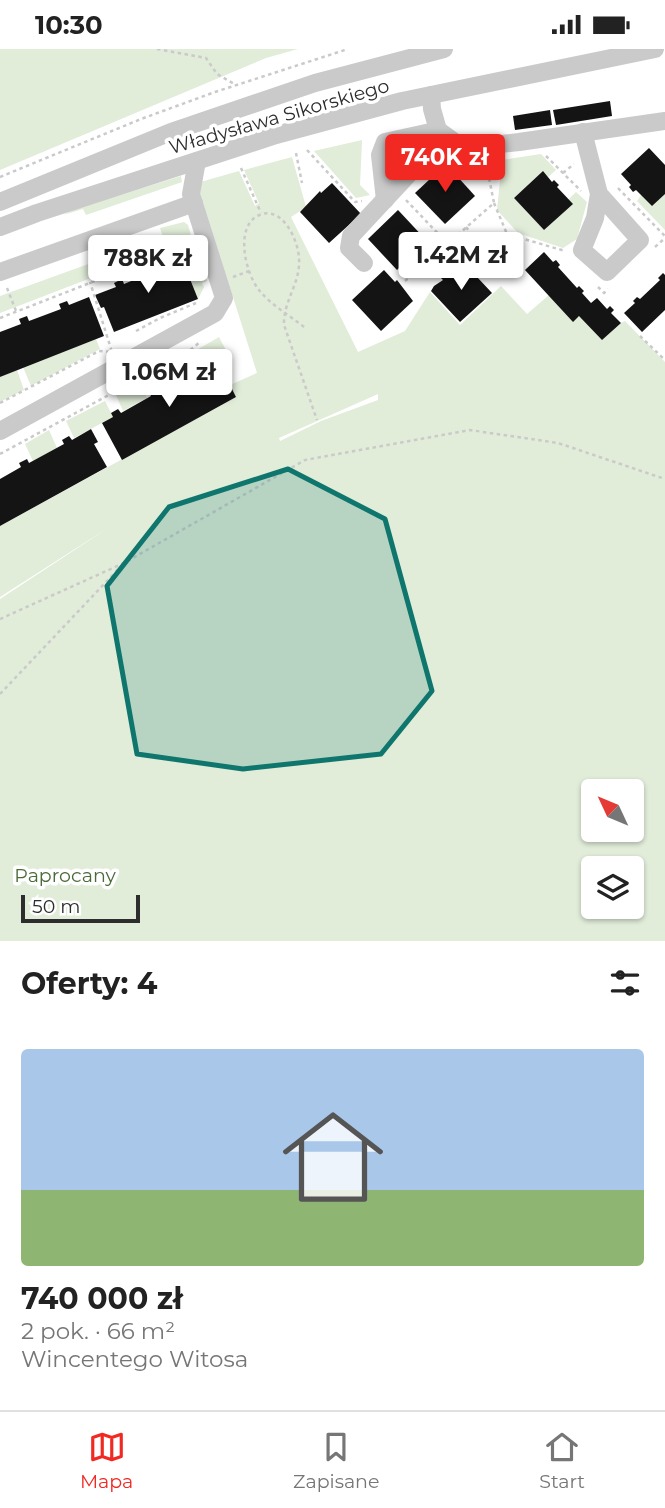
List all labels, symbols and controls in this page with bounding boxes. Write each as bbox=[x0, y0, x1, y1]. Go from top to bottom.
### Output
text: 10:30 bbox=[35, 9, 103, 41]
street label: Władysława Sikorskiego bbox=[166, 74, 392, 159]
pin: 740K zł bbox=[380, 135, 510, 194]
text: 740K zł bbox=[401, 143, 489, 171]
pin: 1.42M zł bbox=[389, 233, 533, 292]
pin: 788K zł bbox=[83, 236, 213, 295]
text: 1.42M zł bbox=[415, 241, 507, 269]
text: 788K zł bbox=[104, 244, 192, 272]
pin: 1.06M zł bbox=[97, 349, 241, 409]
text: 1.06M zł bbox=[122, 358, 216, 386]
north arrow bbox=[581, 779, 644, 842]
map controls bbox=[581, 779, 644, 919]
button: layers bbox=[581, 856, 644, 919]
park label: Paprocany bbox=[14, 864, 116, 887]
scale bar bbox=[21, 892, 140, 924]
text: 50 m bbox=[32, 895, 80, 918]
icon: filters bbox=[606, 964, 644, 1002]
text: Oferty: 4 bbox=[21, 965, 157, 1002]
icon: home bbox=[270, 1094, 396, 1220]
text: 740 000 zł bbox=[21, 1280, 183, 1317]
text: 2 pok. · 66 m² bbox=[21, 1317, 175, 1345]
text: Wincentego Witosa bbox=[21, 1345, 248, 1373]
tab: Mapa bbox=[80, 1428, 133, 1493]
tab: Zapisane bbox=[293, 1428, 379, 1493]
tab: Start bbox=[539, 1428, 585, 1493]

